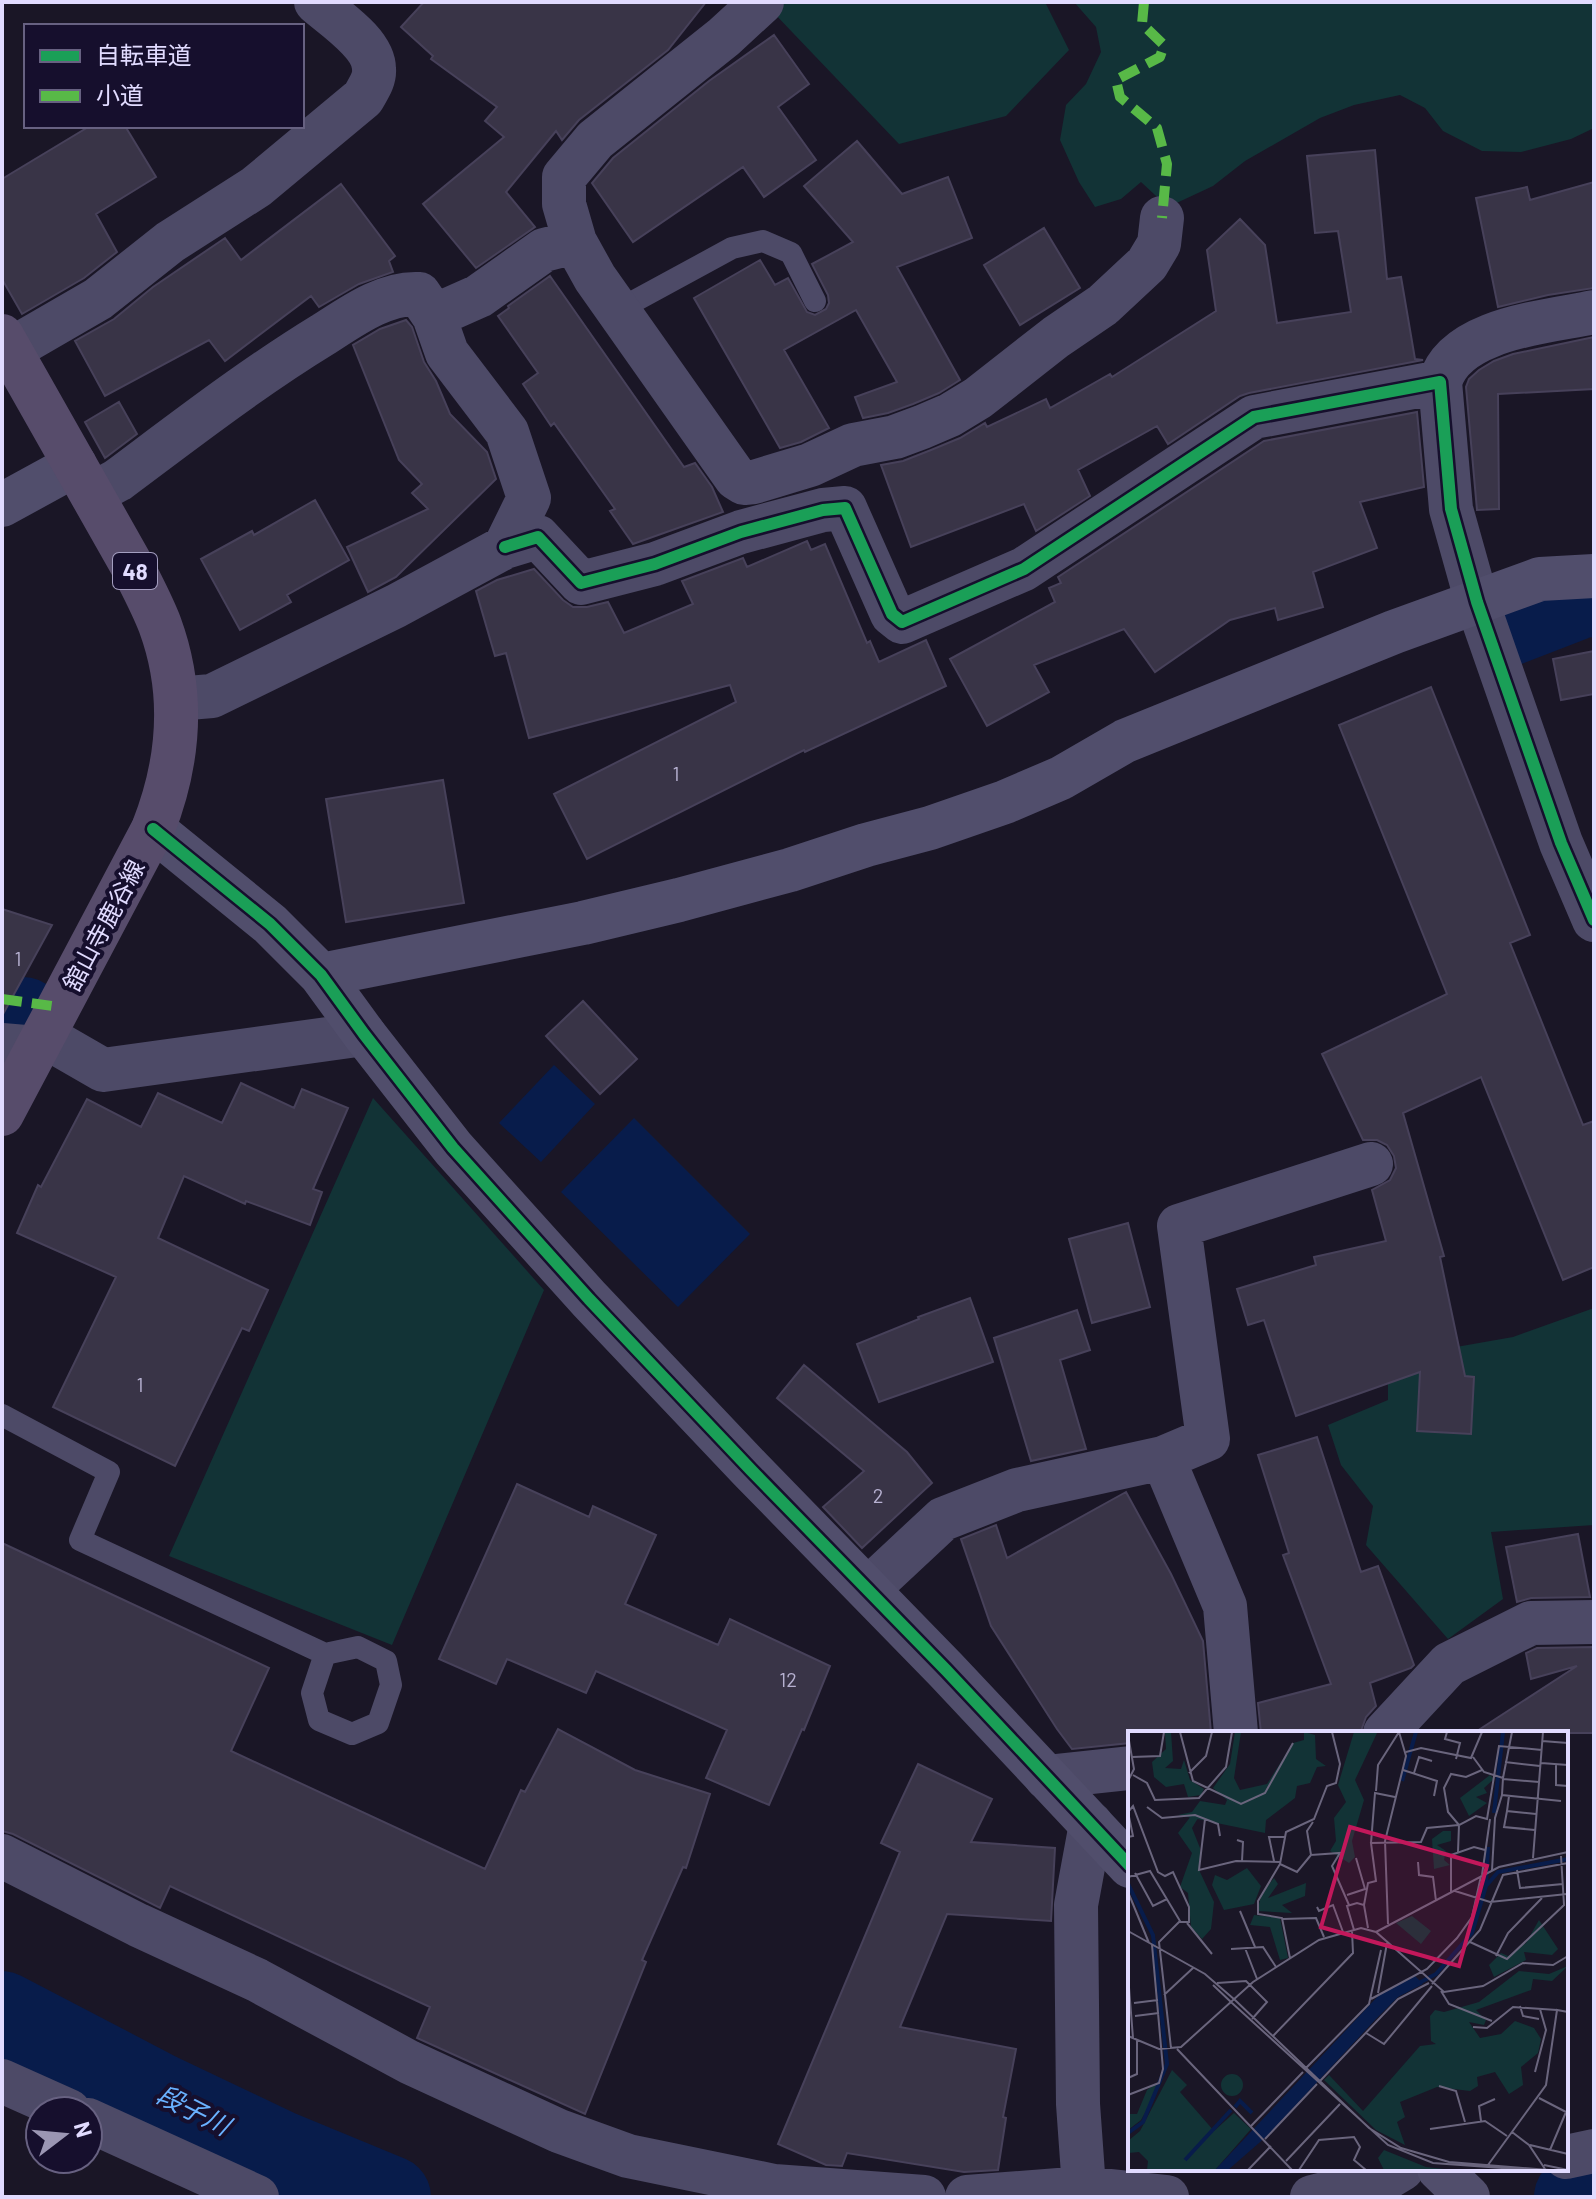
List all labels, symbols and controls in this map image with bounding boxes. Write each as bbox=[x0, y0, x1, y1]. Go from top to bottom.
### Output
legend bbox=[24, 24, 304, 128]
text: 自転車道 bbox=[96, 40, 192, 69]
text: 小道 bbox=[96, 80, 144, 109]
road number: 48 bbox=[113, 553, 157, 589]
house number: 1 bbox=[673, 761, 680, 785]
street label: 舘山寺鹿谷線 bbox=[56, 855, 150, 995]
house number: 1 bbox=[15, 946, 22, 970]
house number: 1 bbox=[137, 1372, 144, 1396]
house number: 2 bbox=[873, 1483, 883, 1507]
house number: 12 bbox=[779, 1667, 797, 1691]
inset map bbox=[1128, 1731, 1568, 2171]
water label: 段子川 bbox=[152, 2077, 238, 2142]
north arrow bbox=[24, 2095, 104, 2175]
text: N bbox=[70, 2119, 99, 2140]

